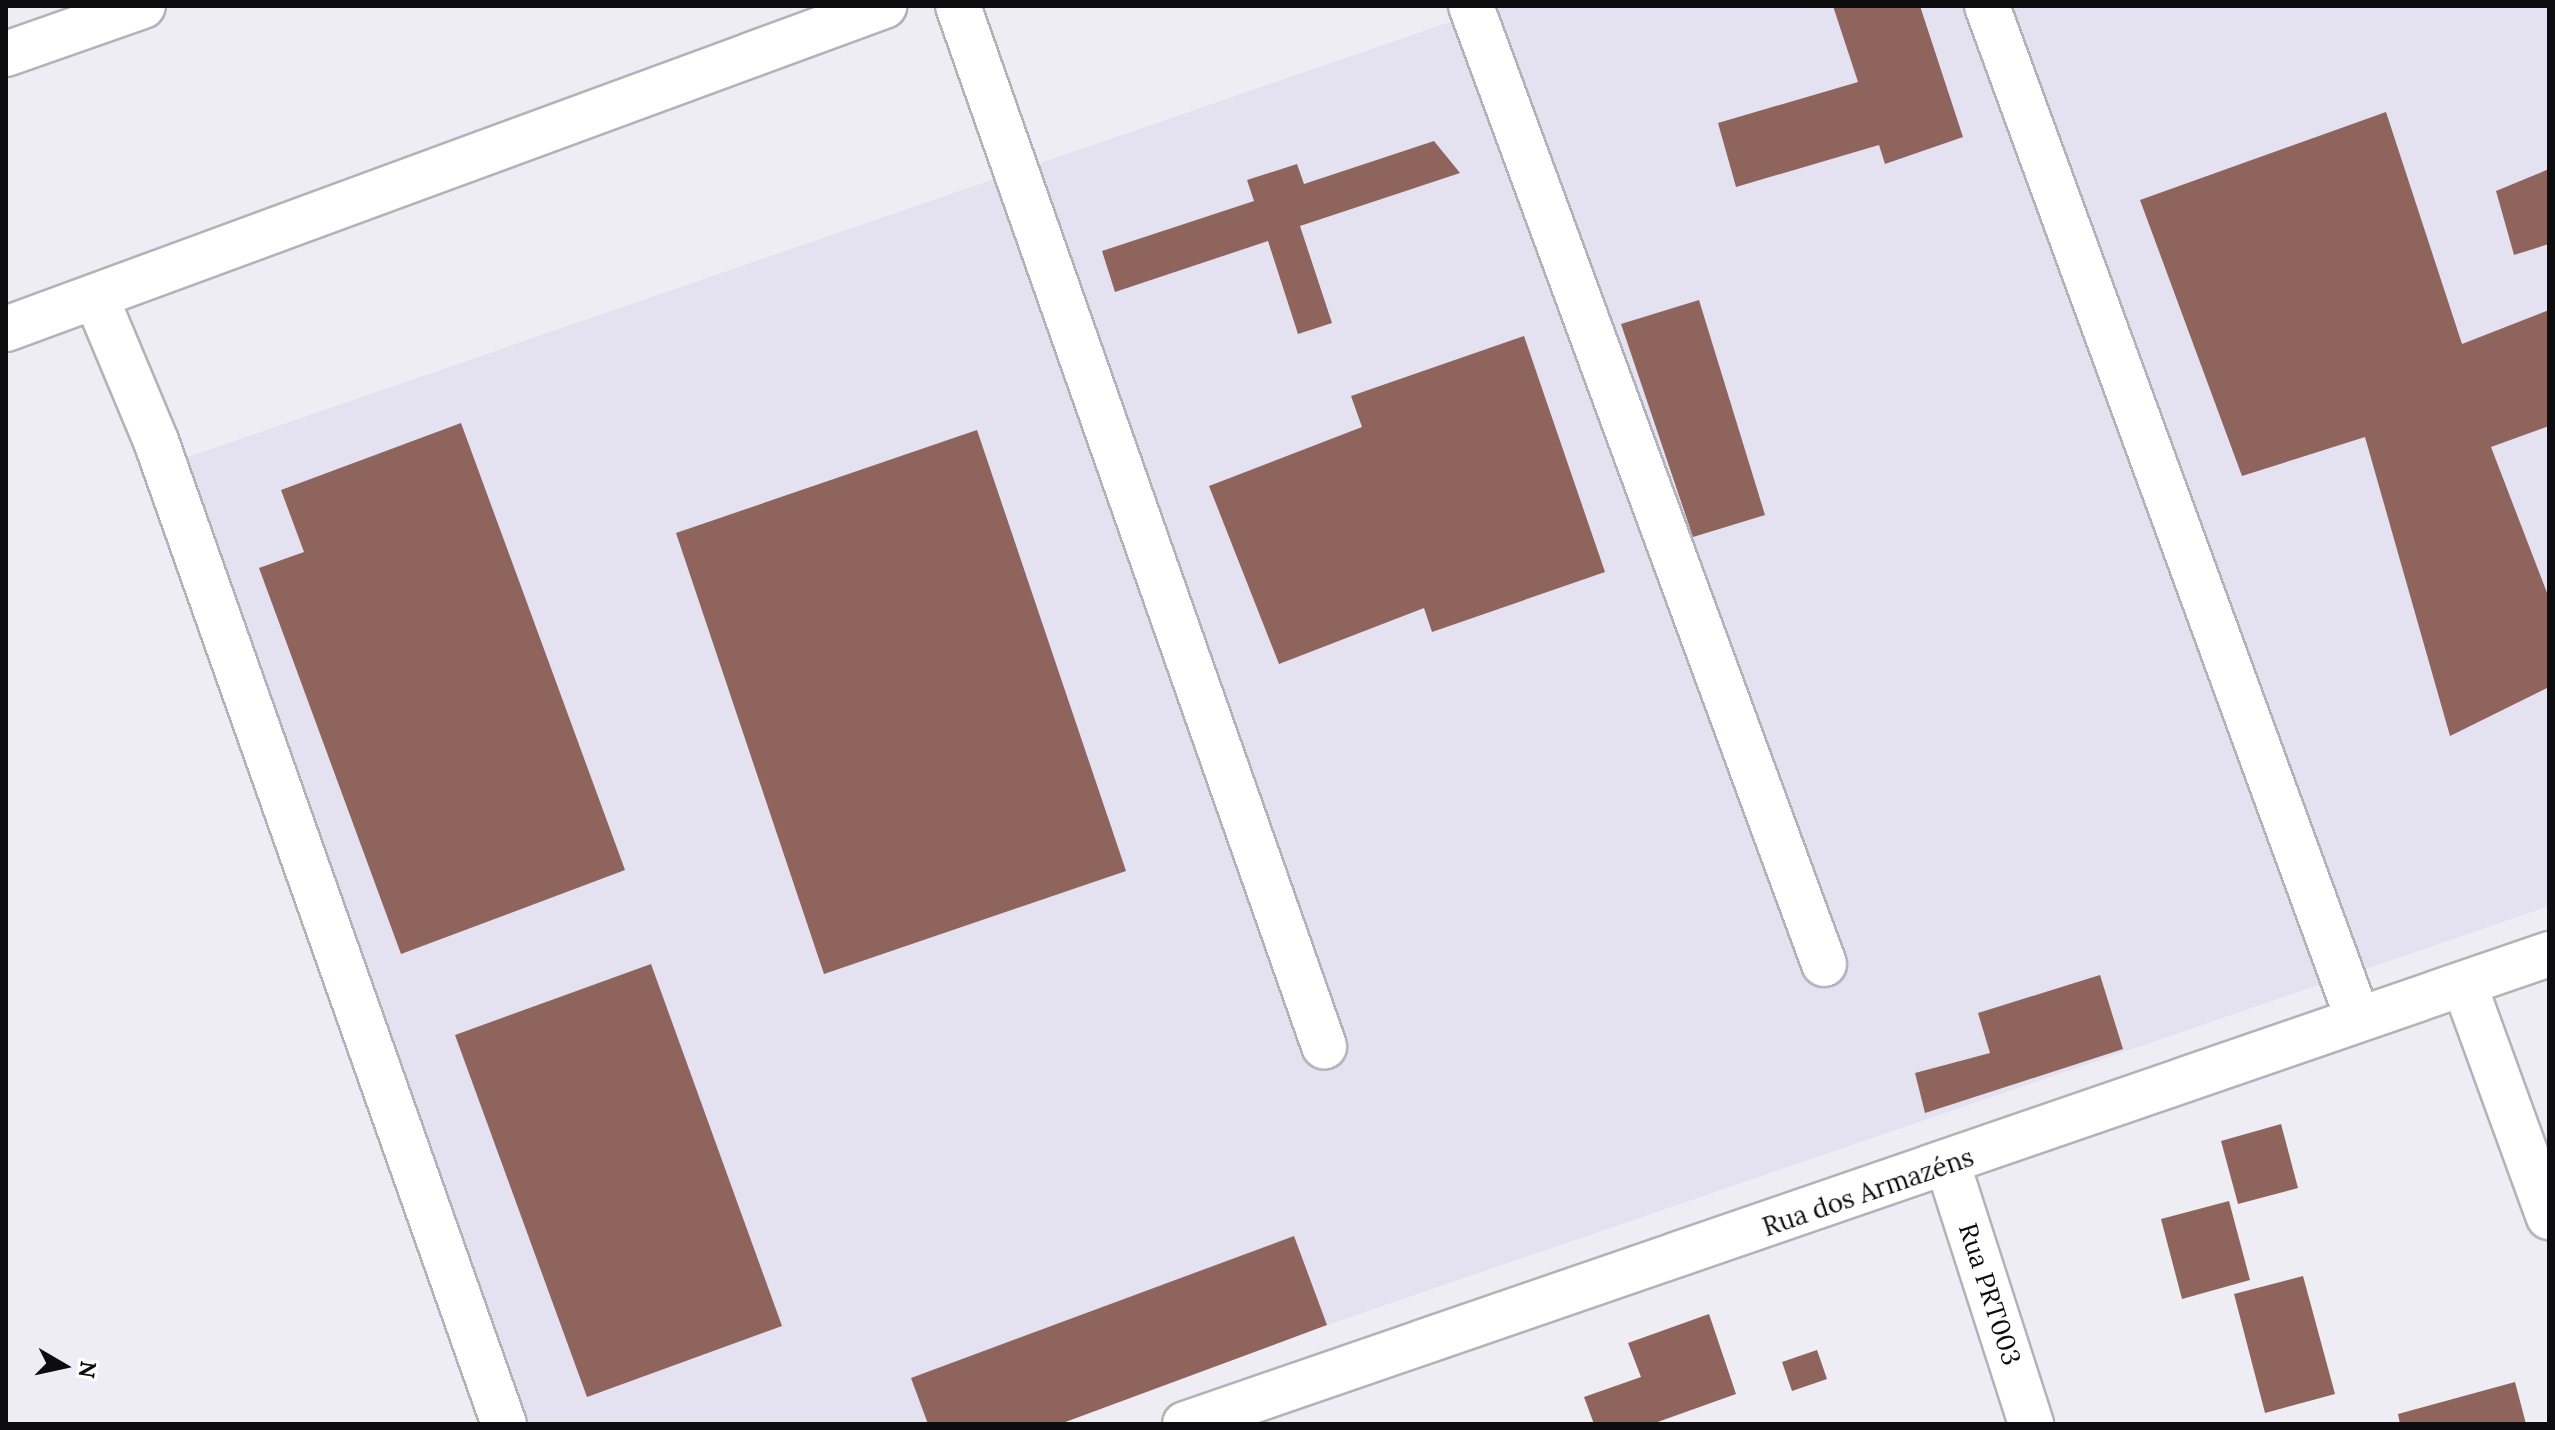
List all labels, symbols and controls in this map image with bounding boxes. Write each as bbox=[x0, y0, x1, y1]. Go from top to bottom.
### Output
street label: Rua dos Armazéns bbox=[1758, 1141, 1978, 1243]
street label: Rua PRT003 bbox=[1952, 1219, 2028, 1369]
north arrow bbox=[24, 1326, 104, 1406]
text: N bbox=[73, 1359, 103, 1380]

